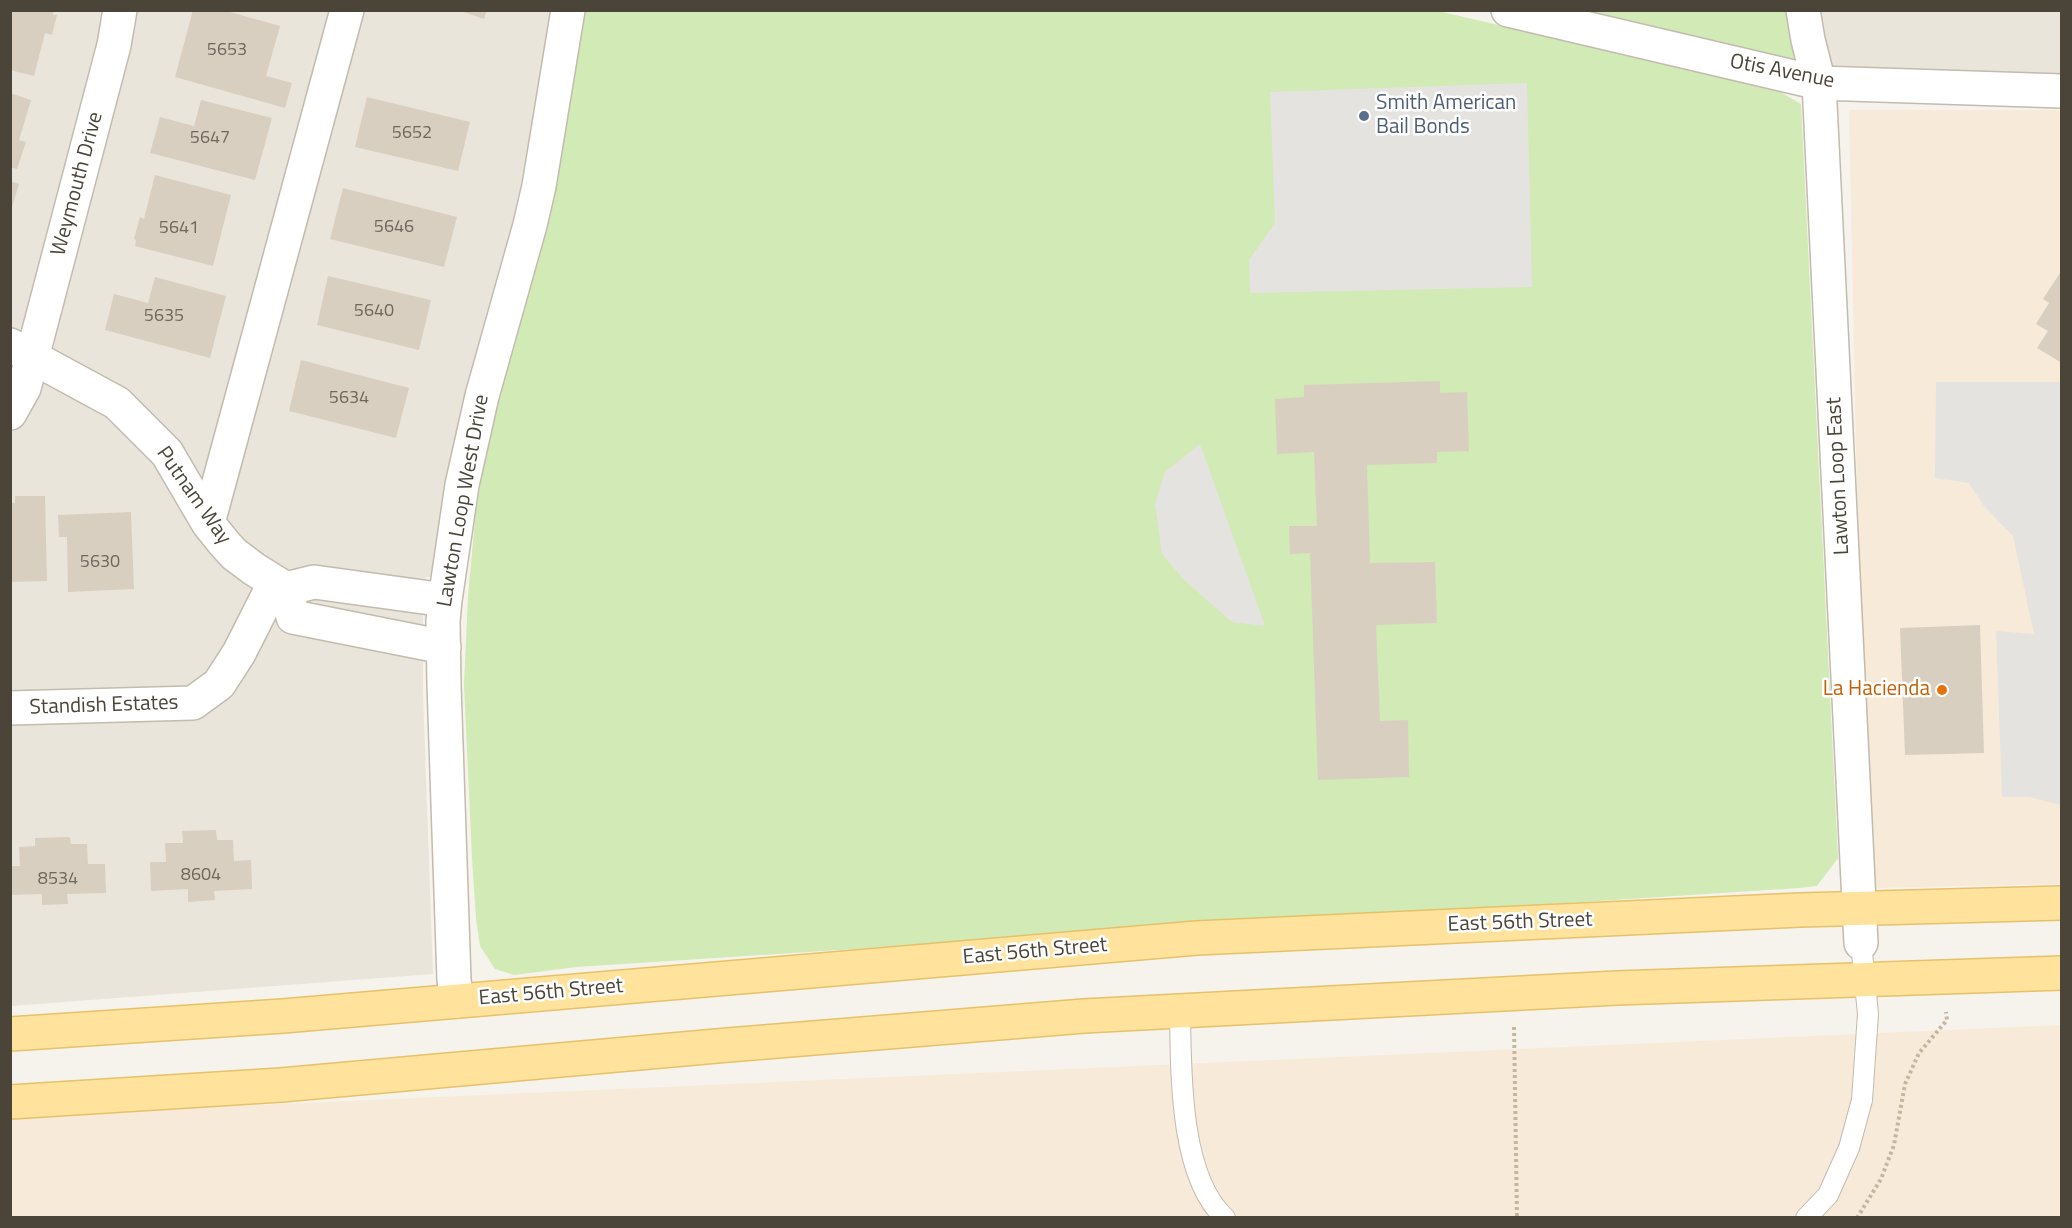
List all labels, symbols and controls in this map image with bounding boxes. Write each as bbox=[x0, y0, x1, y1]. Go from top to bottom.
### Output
house number: 5653 bbox=[207, 40, 247, 62]
street label: Otis Avenue bbox=[1728, 50, 1836, 94]
place label: Smith American Bail Bonds bbox=[1376, 91, 1516, 141]
street label: Weymouth Drive bbox=[47, 109, 109, 259]
marker: Smith American Bail Bonds bbox=[1357, 109, 1371, 123]
house number: 5652 bbox=[392, 123, 432, 145]
house number: 5647 bbox=[190, 128, 230, 150]
house number: 5646 bbox=[374, 217, 414, 239]
house number: 5641 bbox=[159, 218, 199, 240]
house number: 5640 bbox=[354, 301, 394, 323]
house number: 5635 bbox=[144, 306, 184, 328]
house number: 5634 bbox=[329, 388, 369, 410]
street label: Lawton Loop West Drive bbox=[433, 393, 495, 609]
street label: Lawton Loop East bbox=[1822, 396, 1856, 556]
street label: Putnam Way bbox=[150, 442, 236, 550]
house number: 5630 bbox=[80, 552, 120, 574]
place label: La Hacienda bbox=[1823, 677, 1930, 703]
marker: La Hacienda bbox=[1935, 683, 1949, 697]
street label: Standish Estates bbox=[29, 691, 179, 721]
house number: 8604 bbox=[181, 865, 221, 887]
house number: 8534 bbox=[38, 869, 78, 891]
street label: East 56th Street bbox=[1447, 908, 1593, 938]
street label: East 56th Street bbox=[962, 933, 1108, 971]
street label: East 56th Street bbox=[478, 974, 624, 1012]

